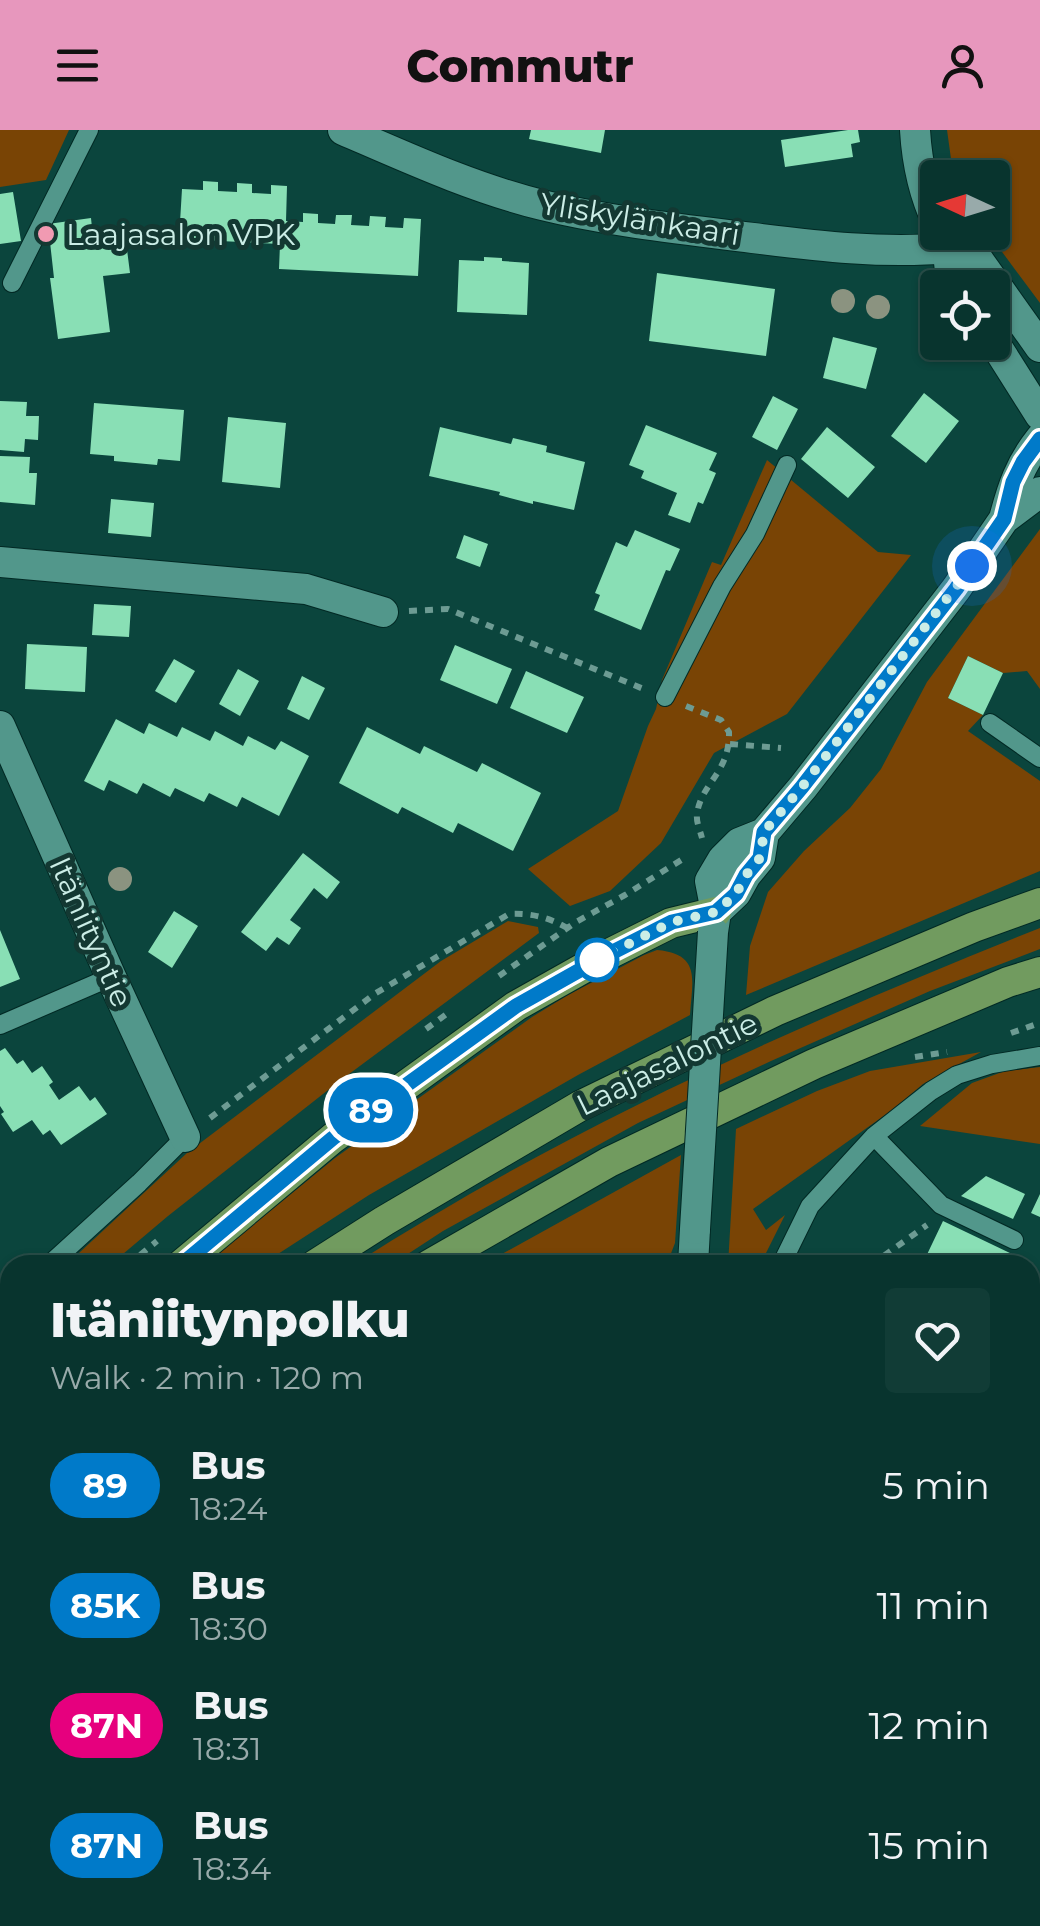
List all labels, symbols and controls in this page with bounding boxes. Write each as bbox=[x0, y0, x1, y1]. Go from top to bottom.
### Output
icon: menu bbox=[50, 38, 105, 93]
text: Commutr bbox=[406, 38, 634, 93]
icon: person bbox=[935, 38, 990, 93]
north arrow bbox=[920, 160, 1010, 250]
map controls bbox=[920, 160, 1010, 360]
street label: Yliskylänkaari bbox=[537, 185, 743, 253]
place label: Laajasalon VPK bbox=[66, 216, 296, 253]
marker: Laajasalon VPK bbox=[35, 223, 57, 245]
button: locate bbox=[920, 270, 1010, 360]
your location bbox=[947, 541, 997, 591]
street label: Itäniityntie bbox=[41, 851, 141, 1013]
unlabelled marker bbox=[576, 939, 618, 981]
street label: Laajasalontie bbox=[570, 1004, 764, 1124]
line badge: 89 bbox=[326, 1078, 416, 1142]
text: 89 bbox=[348, 1089, 394, 1132]
button: heart bbox=[885, 1288, 990, 1393]
text: Itäniitynpolku bbox=[50, 1291, 410, 1349]
text: Walk · 2 min · 120 m bbox=[50, 1358, 364, 1397]
text: Bus bbox=[190, 1442, 265, 1489]
text: 5 min bbox=[882, 1462, 990, 1509]
text: 89 bbox=[82, 1464, 128, 1507]
text: 18:24 bbox=[190, 1489, 267, 1528]
text: Bus bbox=[190, 1562, 265, 1609]
text: 11 min bbox=[876, 1582, 990, 1629]
text: 85K bbox=[70, 1584, 140, 1627]
text: 18:30 bbox=[190, 1609, 268, 1648]
text: Bus bbox=[193, 1682, 268, 1729]
text: 12 min bbox=[869, 1702, 990, 1749]
text: 87N bbox=[70, 1704, 143, 1747]
text: 18:31 bbox=[193, 1729, 261, 1768]
text: Bus bbox=[193, 1802, 268, 1849]
text: 15 min bbox=[869, 1822, 990, 1869]
text: 87N bbox=[70, 1824, 143, 1867]
text: 18:34 bbox=[193, 1849, 271, 1888]

